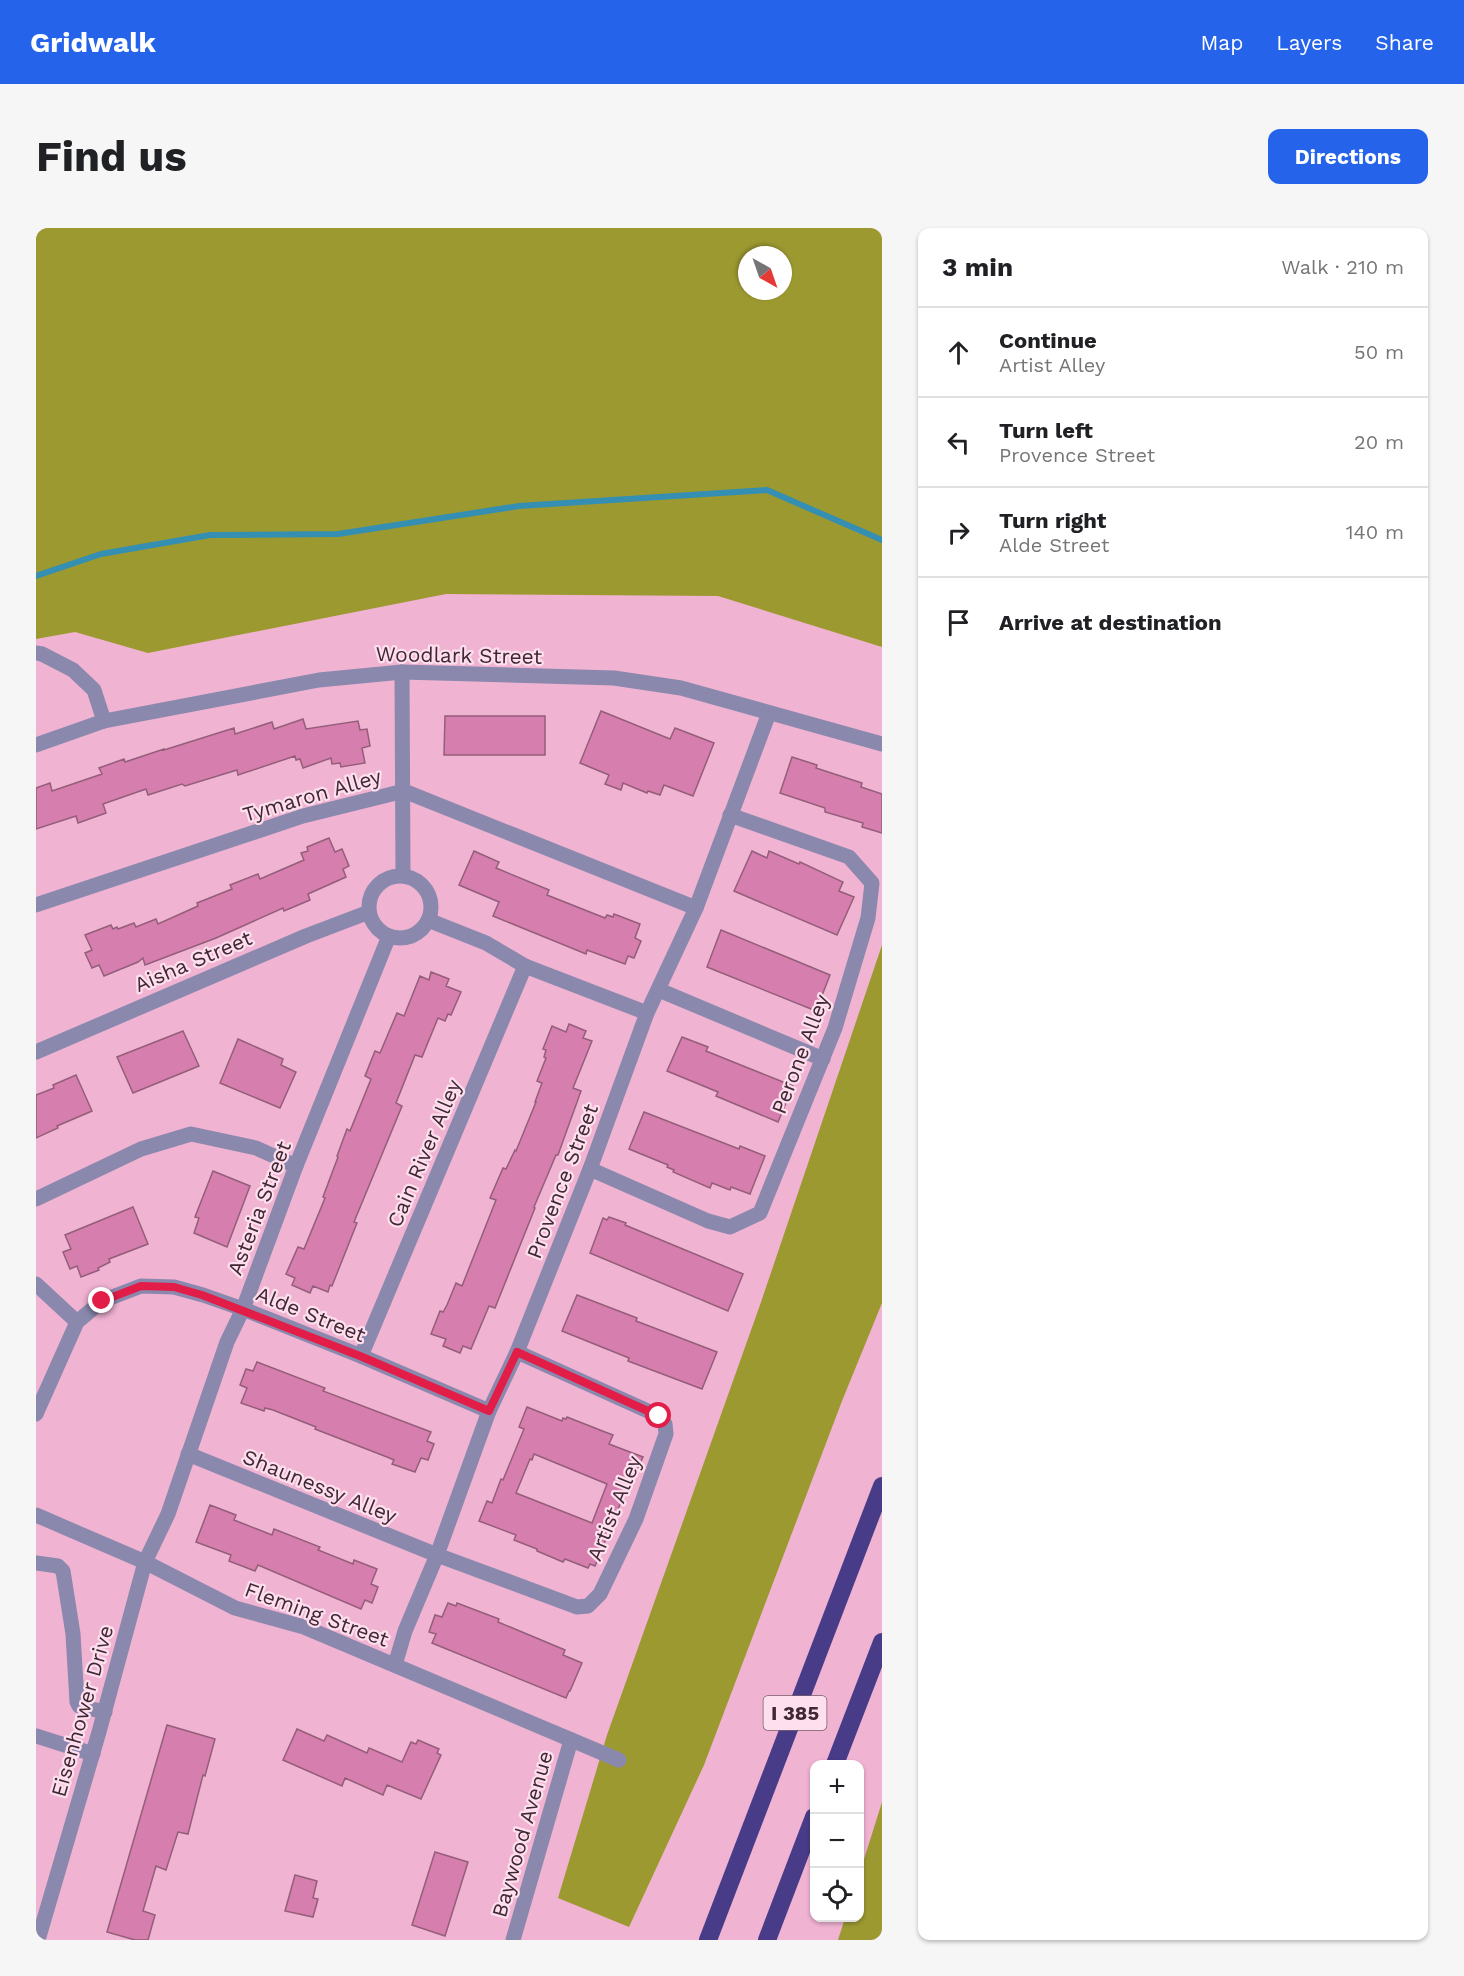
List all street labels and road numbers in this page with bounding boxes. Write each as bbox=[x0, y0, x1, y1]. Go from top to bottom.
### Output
street label: Woodlark Street bbox=[376, 641, 543, 669]
street label: Tymaron Alley bbox=[240, 763, 384, 827]
street label: Aisha Street bbox=[130, 925, 256, 997]
street label: Perone Alley bbox=[766, 990, 834, 1117]
street label: Cain River Alley bbox=[382, 1075, 466, 1231]
street label: Provence Street bbox=[521, 1100, 603, 1262]
street label: Asteria Street bbox=[222, 1137, 296, 1279]
street label: Alde Street bbox=[253, 1281, 370, 1347]
street label: Shaunessy Alley bbox=[239, 1444, 401, 1528]
street label: Artist Alley bbox=[582, 1451, 647, 1564]
street label: Fleming Street bbox=[242, 1576, 393, 1652]
street label: Eisenhower Drive bbox=[46, 1622, 118, 1800]
road number: I 385 bbox=[764, 1696, 826, 1730]
street label: Baywood Avenue bbox=[486, 1748, 558, 1920]

